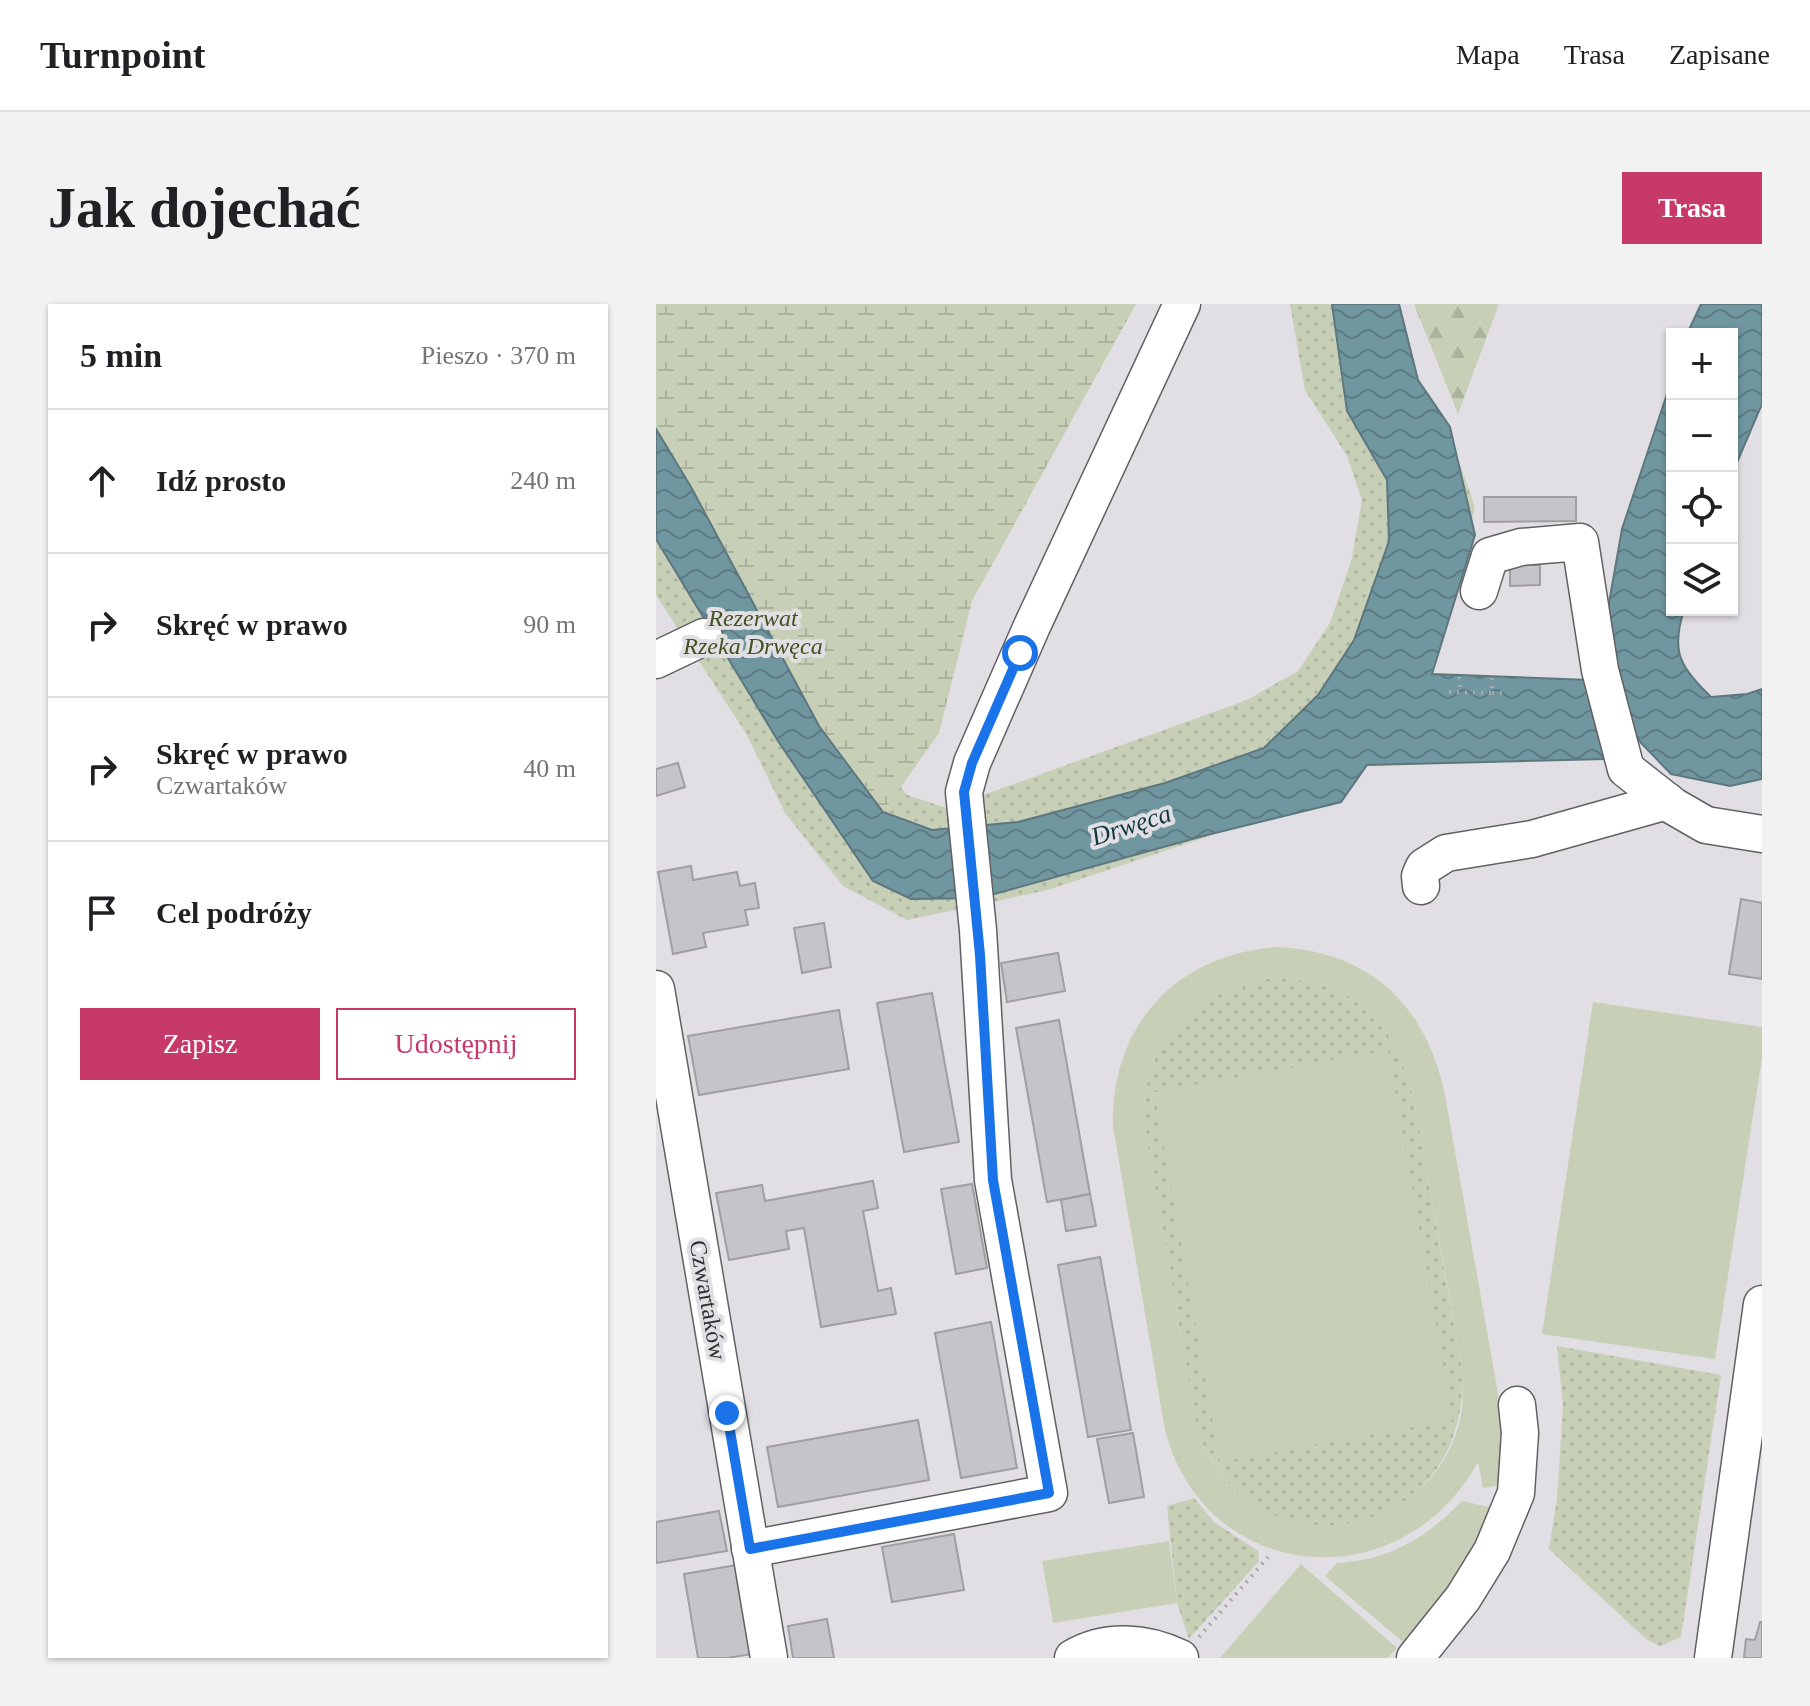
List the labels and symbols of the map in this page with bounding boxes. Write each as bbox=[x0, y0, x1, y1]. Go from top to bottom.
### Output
park label: Rezerwat Rzeka Drwęca bbox=[682, 605, 823, 659]
route start bbox=[1002, 635, 1038, 671]
water label: Drwęca bbox=[1086, 798, 1175, 852]
street label: Czwartaków bbox=[685, 1238, 731, 1363]
route end bbox=[709, 1395, 745, 1431]

